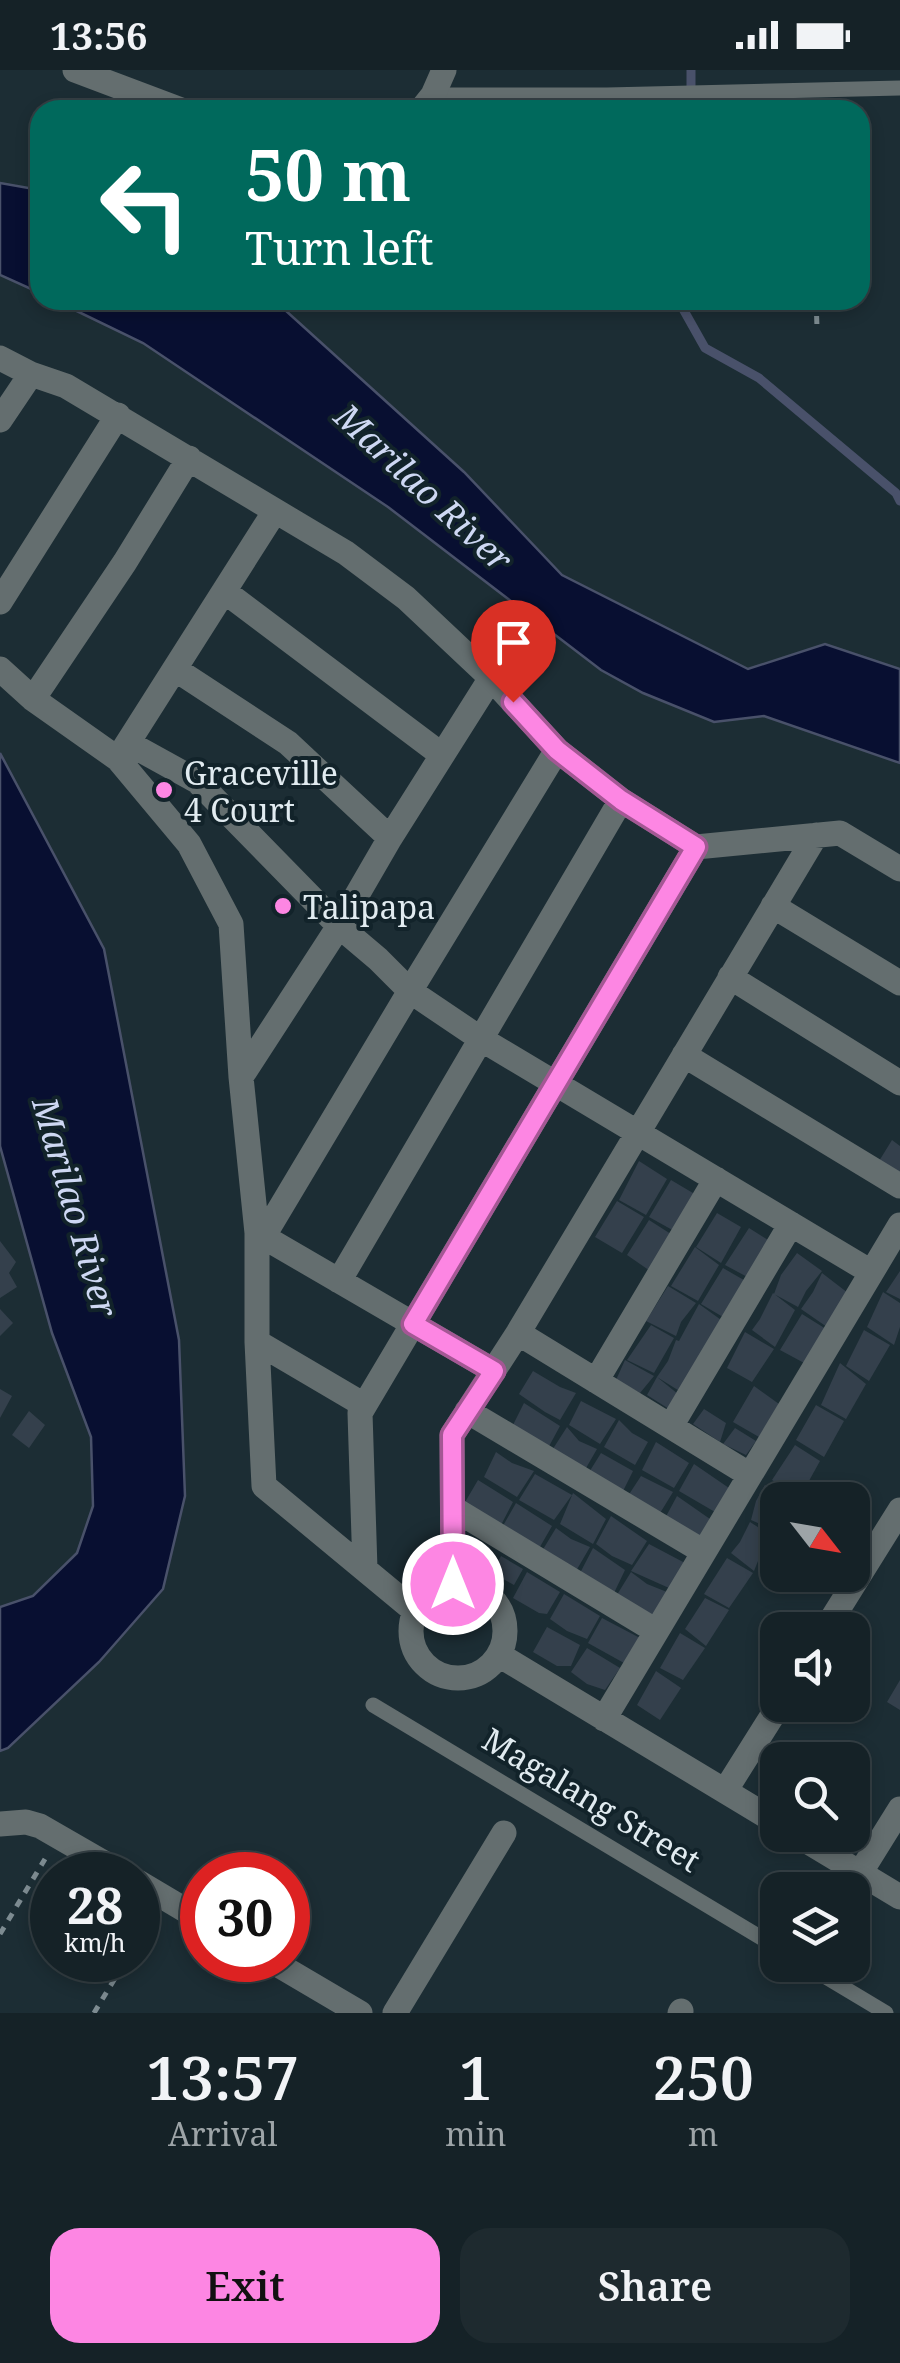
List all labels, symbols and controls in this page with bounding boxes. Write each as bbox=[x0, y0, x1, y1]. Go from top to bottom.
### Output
text: 13:56 bbox=[50, 9, 147, 61]
text: 50 m bbox=[245, 126, 411, 222]
icon: left bbox=[80, 140, 210, 270]
text: Turn left bbox=[245, 217, 434, 278]
water label: Marilao River bbox=[324, 392, 523, 582]
pin bbox=[471, 600, 556, 703]
icon: arrive bbox=[486, 615, 541, 670]
place label: Graceville 4 Court bbox=[184, 751, 338, 831]
marker: Graceville 4 Court bbox=[153, 779, 175, 801]
place label: Talipapa bbox=[303, 885, 435, 928]
marker: Talipapa bbox=[272, 895, 294, 917]
water label: Marilao River bbox=[22, 1091, 130, 1323]
north arrow bbox=[760, 1482, 870, 1592]
map controls bbox=[760, 1482, 870, 1982]
position arrow bbox=[401, 1532, 505, 1636]
button: sound bbox=[760, 1612, 870, 1722]
street label: Magalang Street bbox=[475, 1717, 709, 1881]
button: search bbox=[760, 1742, 870, 1852]
speed limit sign: 30 bbox=[180, 1852, 310, 1982]
text: 28 bbox=[67, 1871, 123, 1939]
button: layers bbox=[760, 1872, 870, 1982]
text: km/h bbox=[64, 1925, 126, 1959]
text: 13:57 bbox=[146, 2036, 299, 2118]
text: 1 bbox=[459, 2036, 493, 2118]
text: 250 bbox=[653, 2036, 754, 2118]
text: Arrival bbox=[168, 2112, 277, 2155]
text: min bbox=[445, 2112, 506, 2155]
text: m bbox=[688, 2112, 718, 2155]
button: Exit bbox=[50, 2228, 440, 2343]
button: Share bbox=[460, 2228, 850, 2343]

